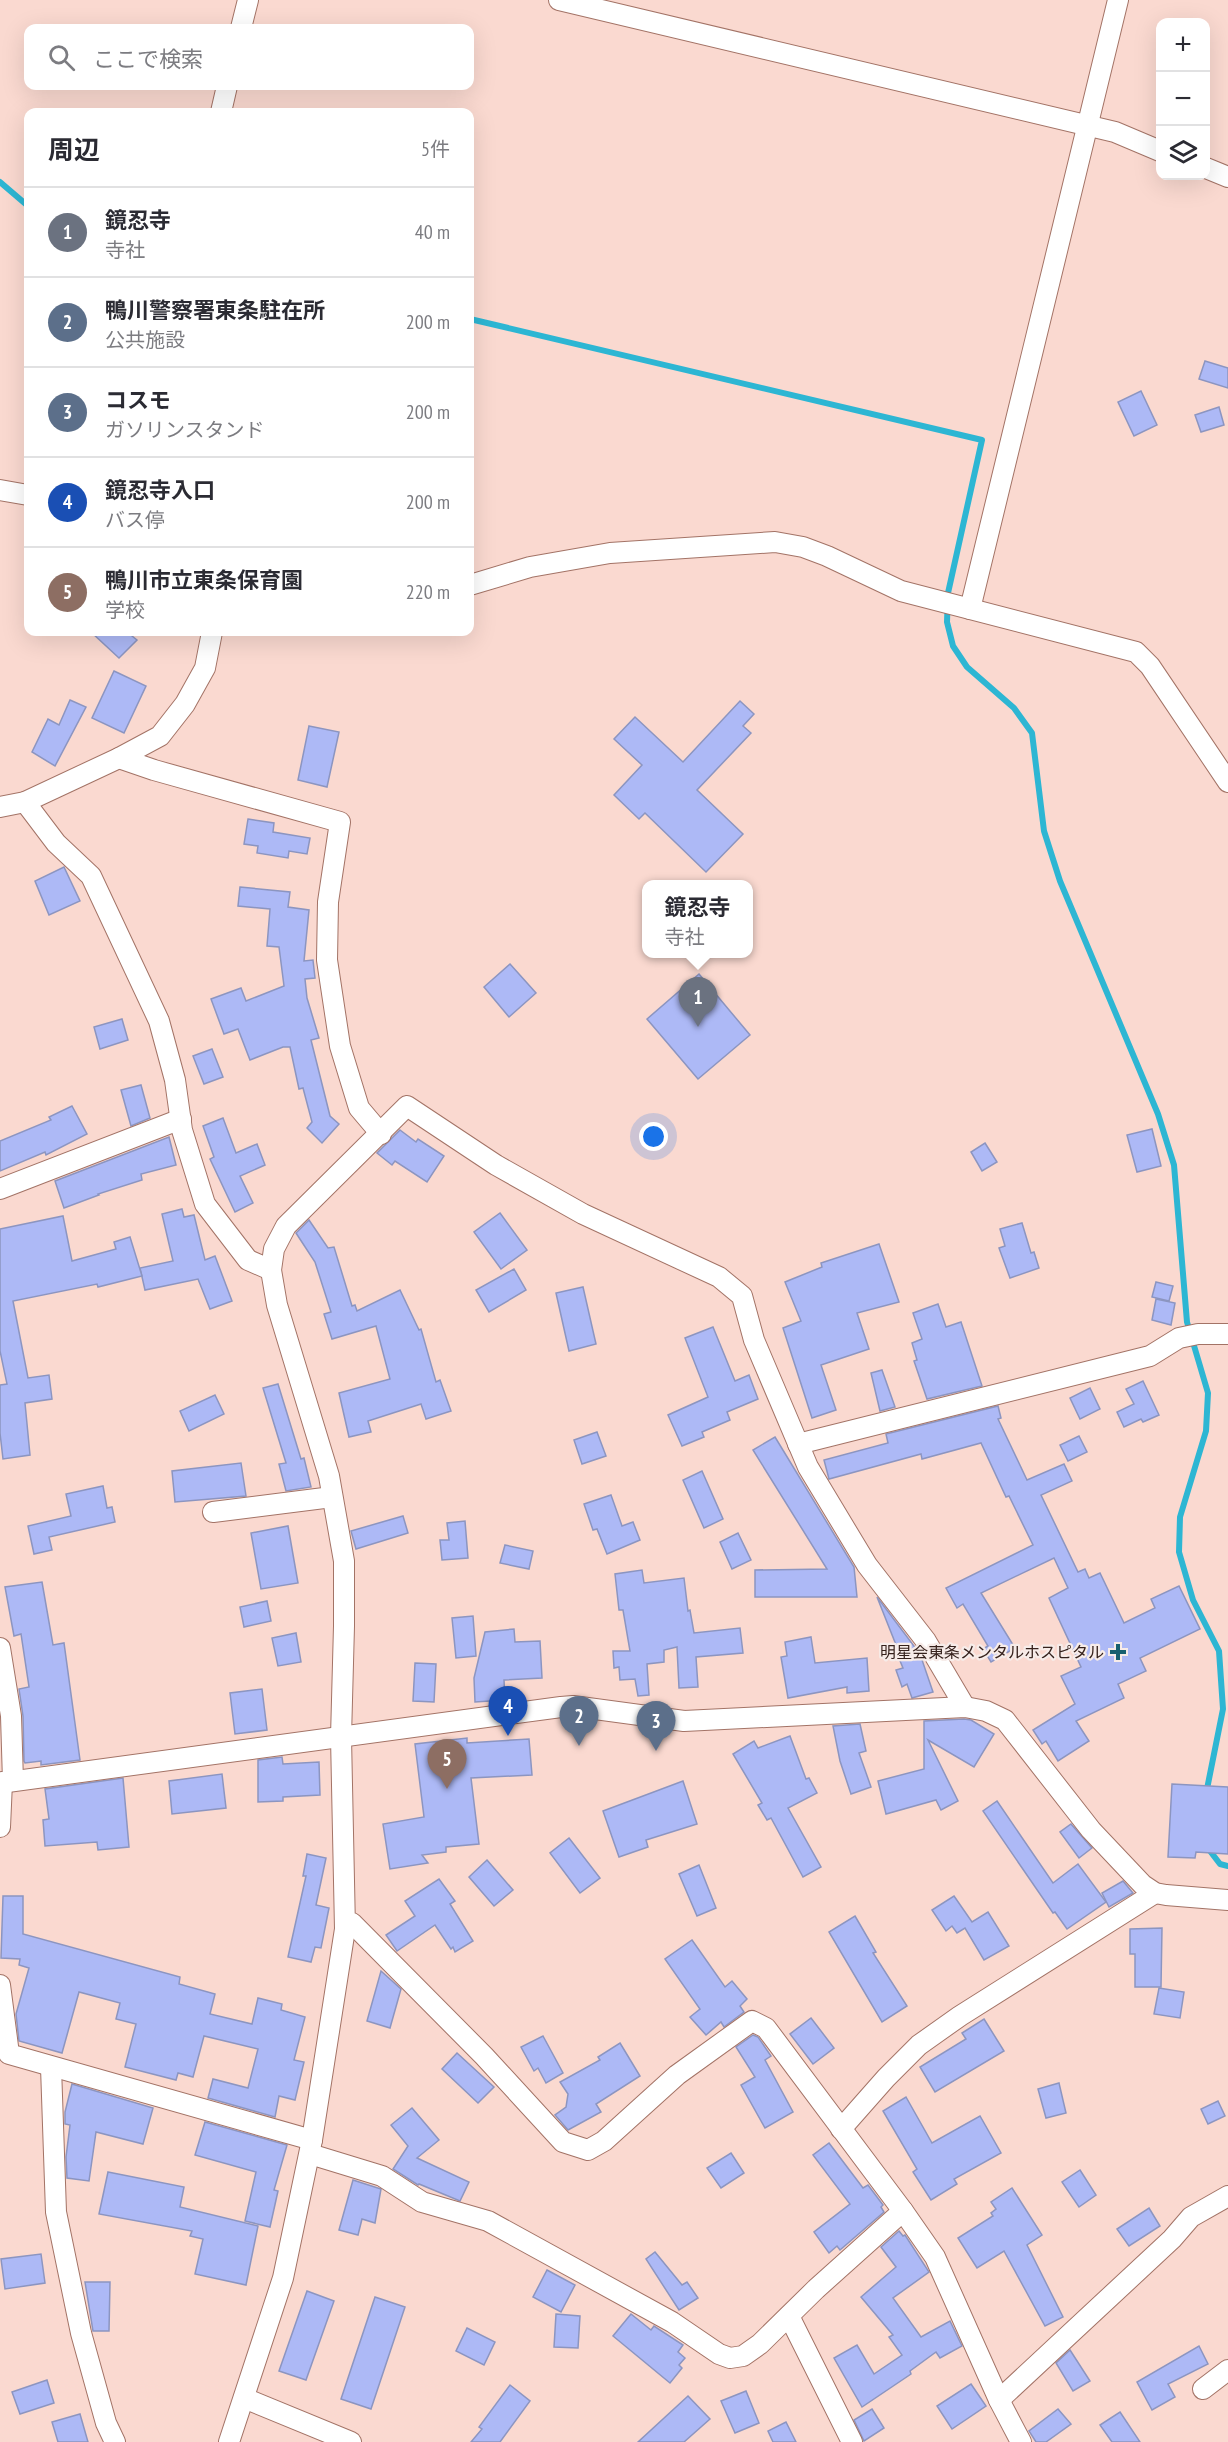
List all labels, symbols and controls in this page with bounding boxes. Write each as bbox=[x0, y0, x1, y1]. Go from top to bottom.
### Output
map controls bbox=[1156, 18, 1210, 180]
button: + bbox=[1156, 18, 1210, 72]
search box bbox=[24, 24, 474, 90]
icon: search bbox=[45, 41, 78, 74]
text: ここで検索 bbox=[93, 45, 203, 73]
button: − bbox=[1156, 72, 1210, 126]
button: layers bbox=[1156, 126, 1210, 180]
text: 周辺 bbox=[48, 133, 100, 166]
text: 5件 bbox=[421, 136, 450, 162]
text: 鏡忍寺 bbox=[105, 206, 171, 234]
text: 1 bbox=[63, 219, 72, 245]
text: 40 m bbox=[415, 219, 450, 245]
text: 寺社 bbox=[105, 237, 145, 263]
text: 鴨川警察署東条駐在所 bbox=[105, 296, 325, 324]
text: 2 bbox=[63, 309, 72, 335]
text: 200 m bbox=[406, 309, 450, 335]
text: 公共施設 bbox=[105, 327, 185, 353]
text: コスモ bbox=[105, 386, 171, 414]
text: 3 bbox=[63, 399, 72, 425]
text: 200 m bbox=[406, 399, 450, 425]
text: ガソリンスタンド bbox=[105, 417, 265, 443]
text: 鏡忍寺入口 bbox=[105, 476, 215, 504]
text: 4 bbox=[63, 489, 72, 515]
text: 200 m bbox=[406, 489, 450, 515]
text: バス停 bbox=[105, 507, 165, 533]
text: 鴨川市立東条保育園 bbox=[105, 566, 303, 594]
text: 5 bbox=[63, 579, 72, 605]
text: 220 m bbox=[406, 579, 450, 605]
text: 学校 bbox=[105, 597, 145, 623]
popup bbox=[642, 880, 753, 958]
text: 鏡忍寺 bbox=[664, 893, 731, 921]
text: 寺社 bbox=[664, 924, 704, 950]
pin: 1 bbox=[678, 978, 718, 1027]
your location bbox=[639, 1122, 668, 1151]
place label: 明星会東条メンタルホスピタル bbox=[880, 1642, 1104, 1662]
marker: 明星会東条メンタルホスピタル bbox=[1109, 1643, 1127, 1661]
pin: 4 bbox=[488, 1686, 528, 1736]
pin: 2 bbox=[560, 1696, 598, 1746]
pin: 3 bbox=[636, 1702, 676, 1751]
pin: 5 bbox=[428, 1740, 466, 1789]

